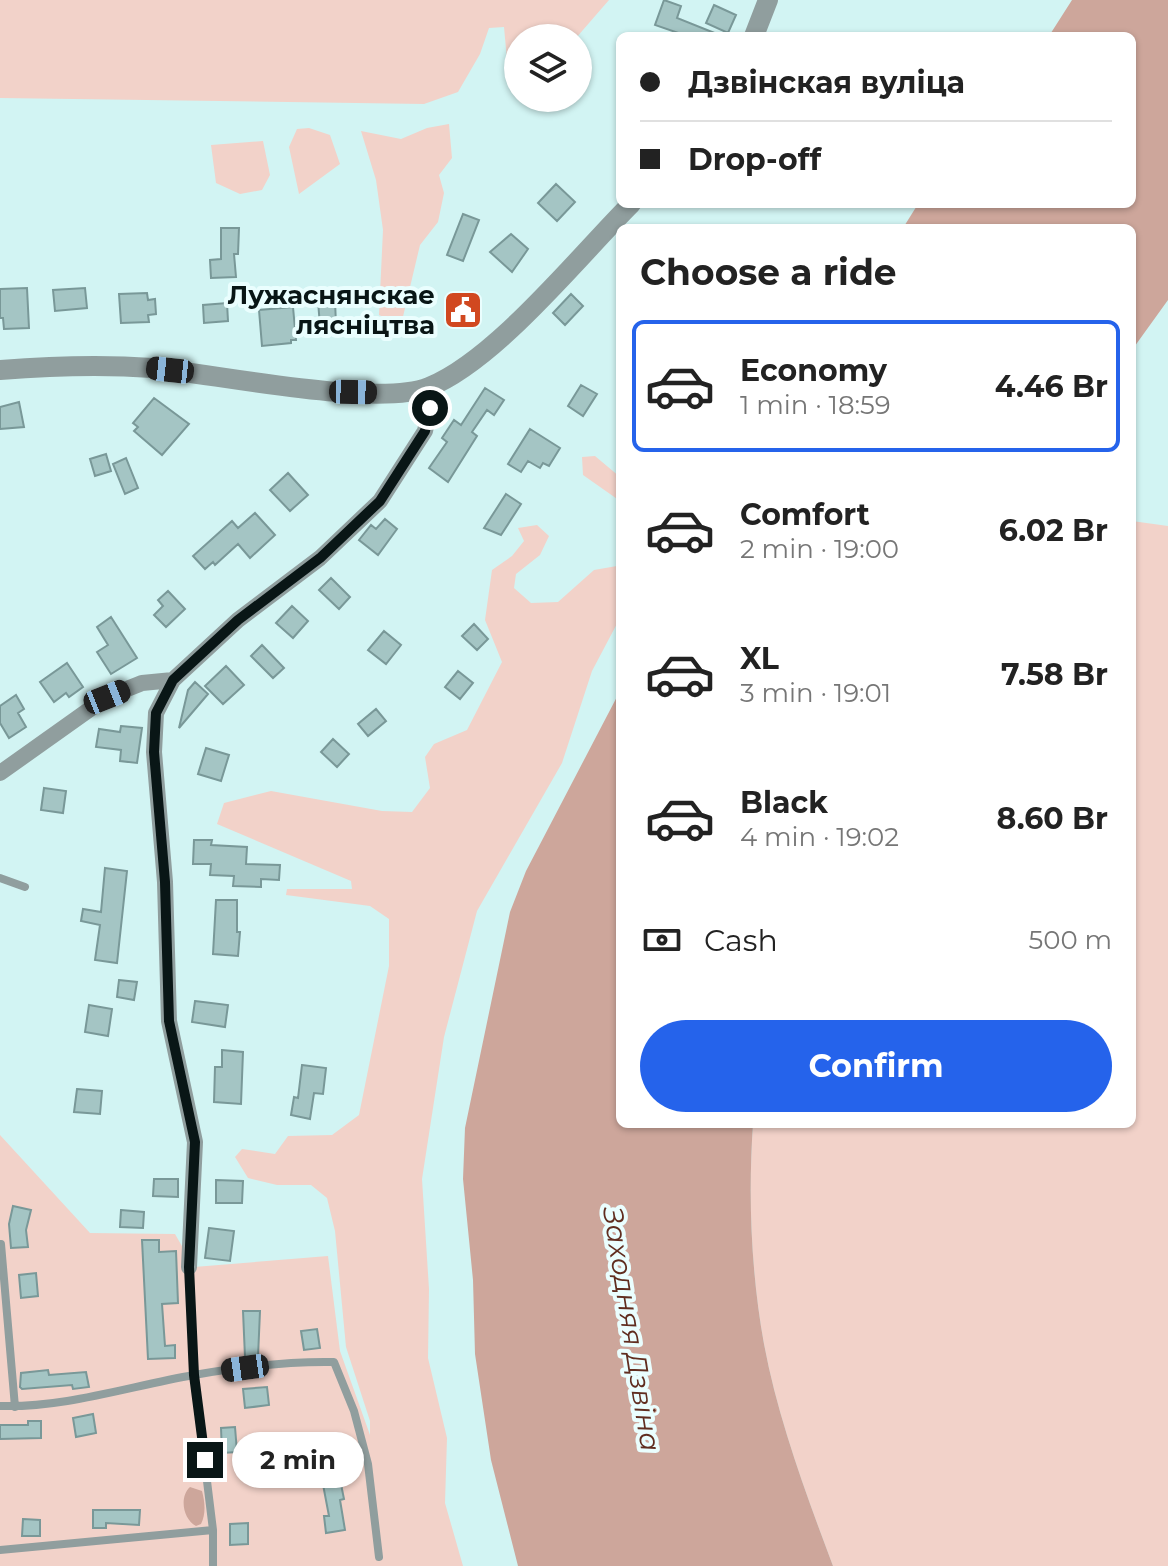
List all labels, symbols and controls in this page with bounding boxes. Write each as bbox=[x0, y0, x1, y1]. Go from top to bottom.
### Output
map controls bbox=[504, 24, 592, 112]
button: layers bbox=[504, 24, 592, 112]
text: Дзвінская вуліца bbox=[688, 64, 965, 101]
text: Drop-off bbox=[688, 141, 821, 178]
text: Choose a ride bbox=[640, 250, 897, 294]
place label: Лужаснянскае лясніцтва bbox=[228, 279, 435, 341]
public building icon: Лужаснянскае лясніцтва bbox=[442, 289, 484, 331]
icon: car bbox=[644, 350, 716, 422]
text: Economy bbox=[740, 352, 887, 389]
car bbox=[145, 356, 195, 384]
text: 4.46 Br bbox=[995, 368, 1108, 405]
car bbox=[329, 380, 377, 404]
text: 1 min · 18:59 bbox=[740, 389, 891, 421]
route start bbox=[412, 390, 448, 426]
icon: car bbox=[644, 494, 716, 566]
text: Comfort bbox=[740, 496, 870, 533]
text: 6.02 Br bbox=[999, 512, 1108, 549]
text: 2 min · 19:00 bbox=[740, 533, 899, 565]
icon: car bbox=[644, 638, 716, 710]
text: XL bbox=[740, 640, 779, 677]
text: 7.58 Br bbox=[1001, 656, 1108, 693]
car bbox=[80, 677, 134, 717]
text: 3 min · 19:01 bbox=[740, 677, 891, 709]
icon: car bbox=[644, 782, 716, 854]
text: Black bbox=[740, 784, 828, 821]
text: 8.60 Br bbox=[997, 800, 1108, 837]
text: 4 min · 19:02 bbox=[740, 821, 899, 853]
icon: cash bbox=[640, 918, 684, 962]
text: Cash bbox=[704, 922, 778, 959]
text: 500 m bbox=[1028, 924, 1112, 956]
button: Confirm bbox=[640, 1020, 1112, 1112]
water label: Заходняя Дзвіна bbox=[596, 1203, 668, 1454]
car bbox=[220, 1353, 270, 1383]
callout: 2 min bbox=[233, 1432, 365, 1488]
route end bbox=[187, 1442, 223, 1478]
text: 2 min bbox=[260, 1444, 336, 1476]

